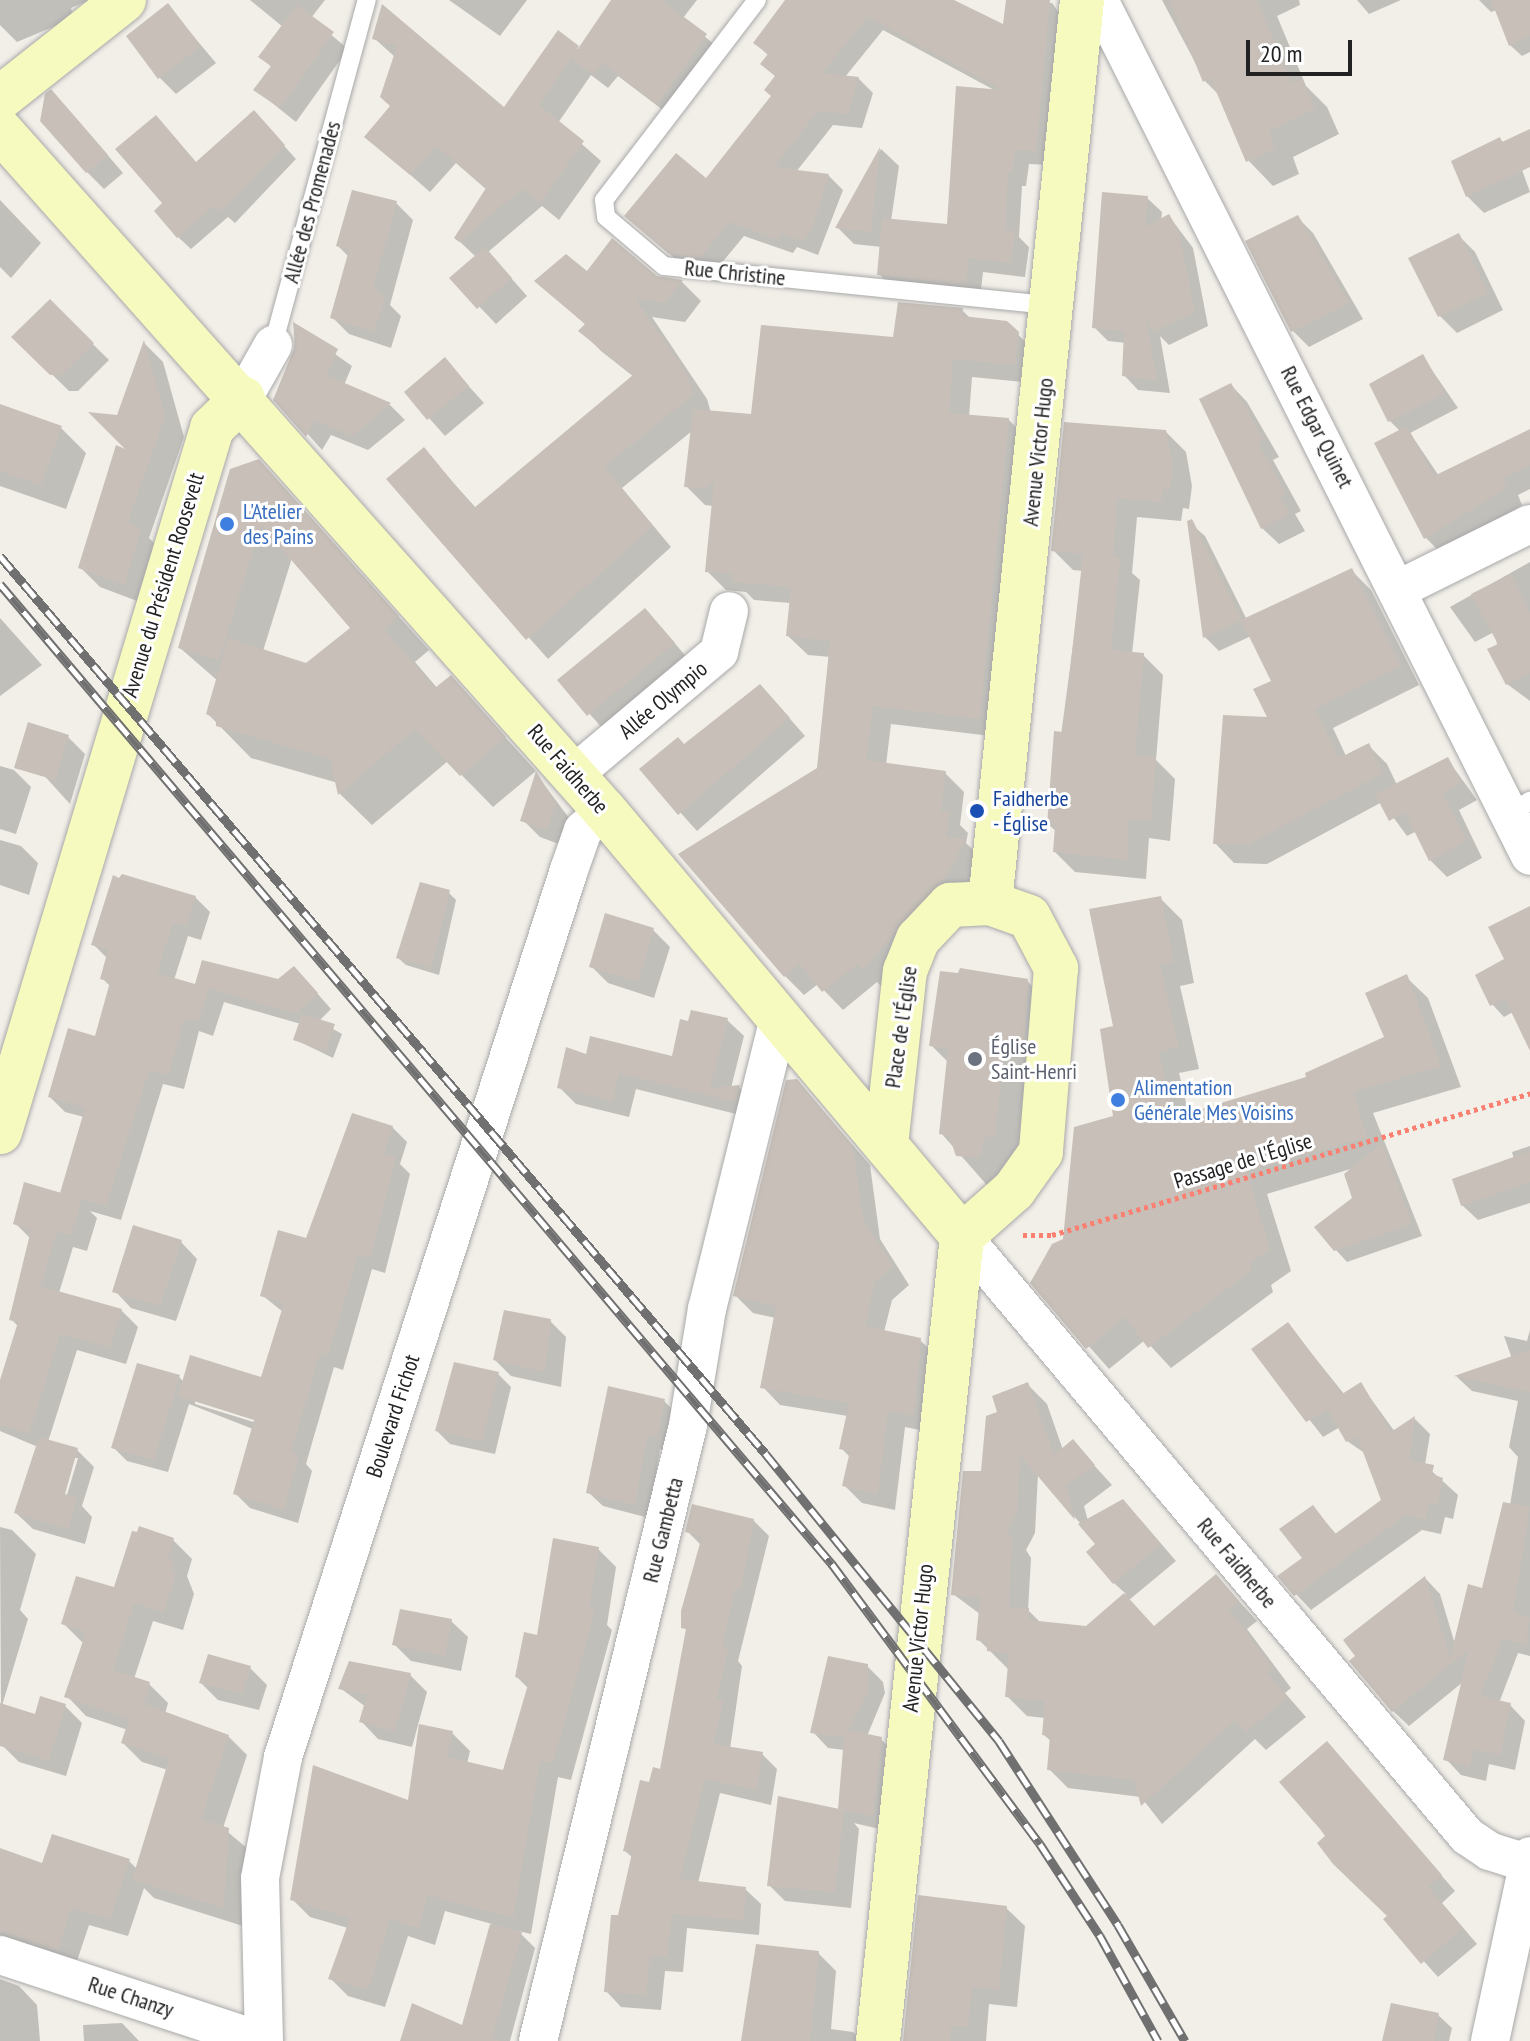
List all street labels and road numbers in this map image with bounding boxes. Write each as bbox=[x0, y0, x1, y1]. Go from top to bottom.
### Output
street label: Allée des Promenades bbox=[278, 118, 346, 286]
street label: Rue Christine bbox=[683, 255, 787, 291]
street label: Rue Edgar Quinet bbox=[1275, 362, 1359, 492]
street label: Avenue Victor Hugo bbox=[1017, 376, 1059, 528]
street label: Avenue du Président Roosevelt bbox=[116, 470, 210, 700]
street label: Allée Olympio bbox=[614, 656, 712, 744]
street label: Rue Faidherbe bbox=[522, 719, 614, 819]
street label: Place de l'Église bbox=[879, 964, 923, 1090]
street label: Passage de l'Église bbox=[1171, 1128, 1315, 1194]
street label: Boulevard Fichot bbox=[361, 1351, 425, 1481]
street label: Rue Gambetta bbox=[637, 1475, 689, 1585]
street label: Rue Faidherbe bbox=[1192, 1513, 1282, 1613]
street label: Avenue Victor Hugo bbox=[897, 1562, 939, 1714]
street label: Rue Chanzy bbox=[85, 1971, 177, 2023]

